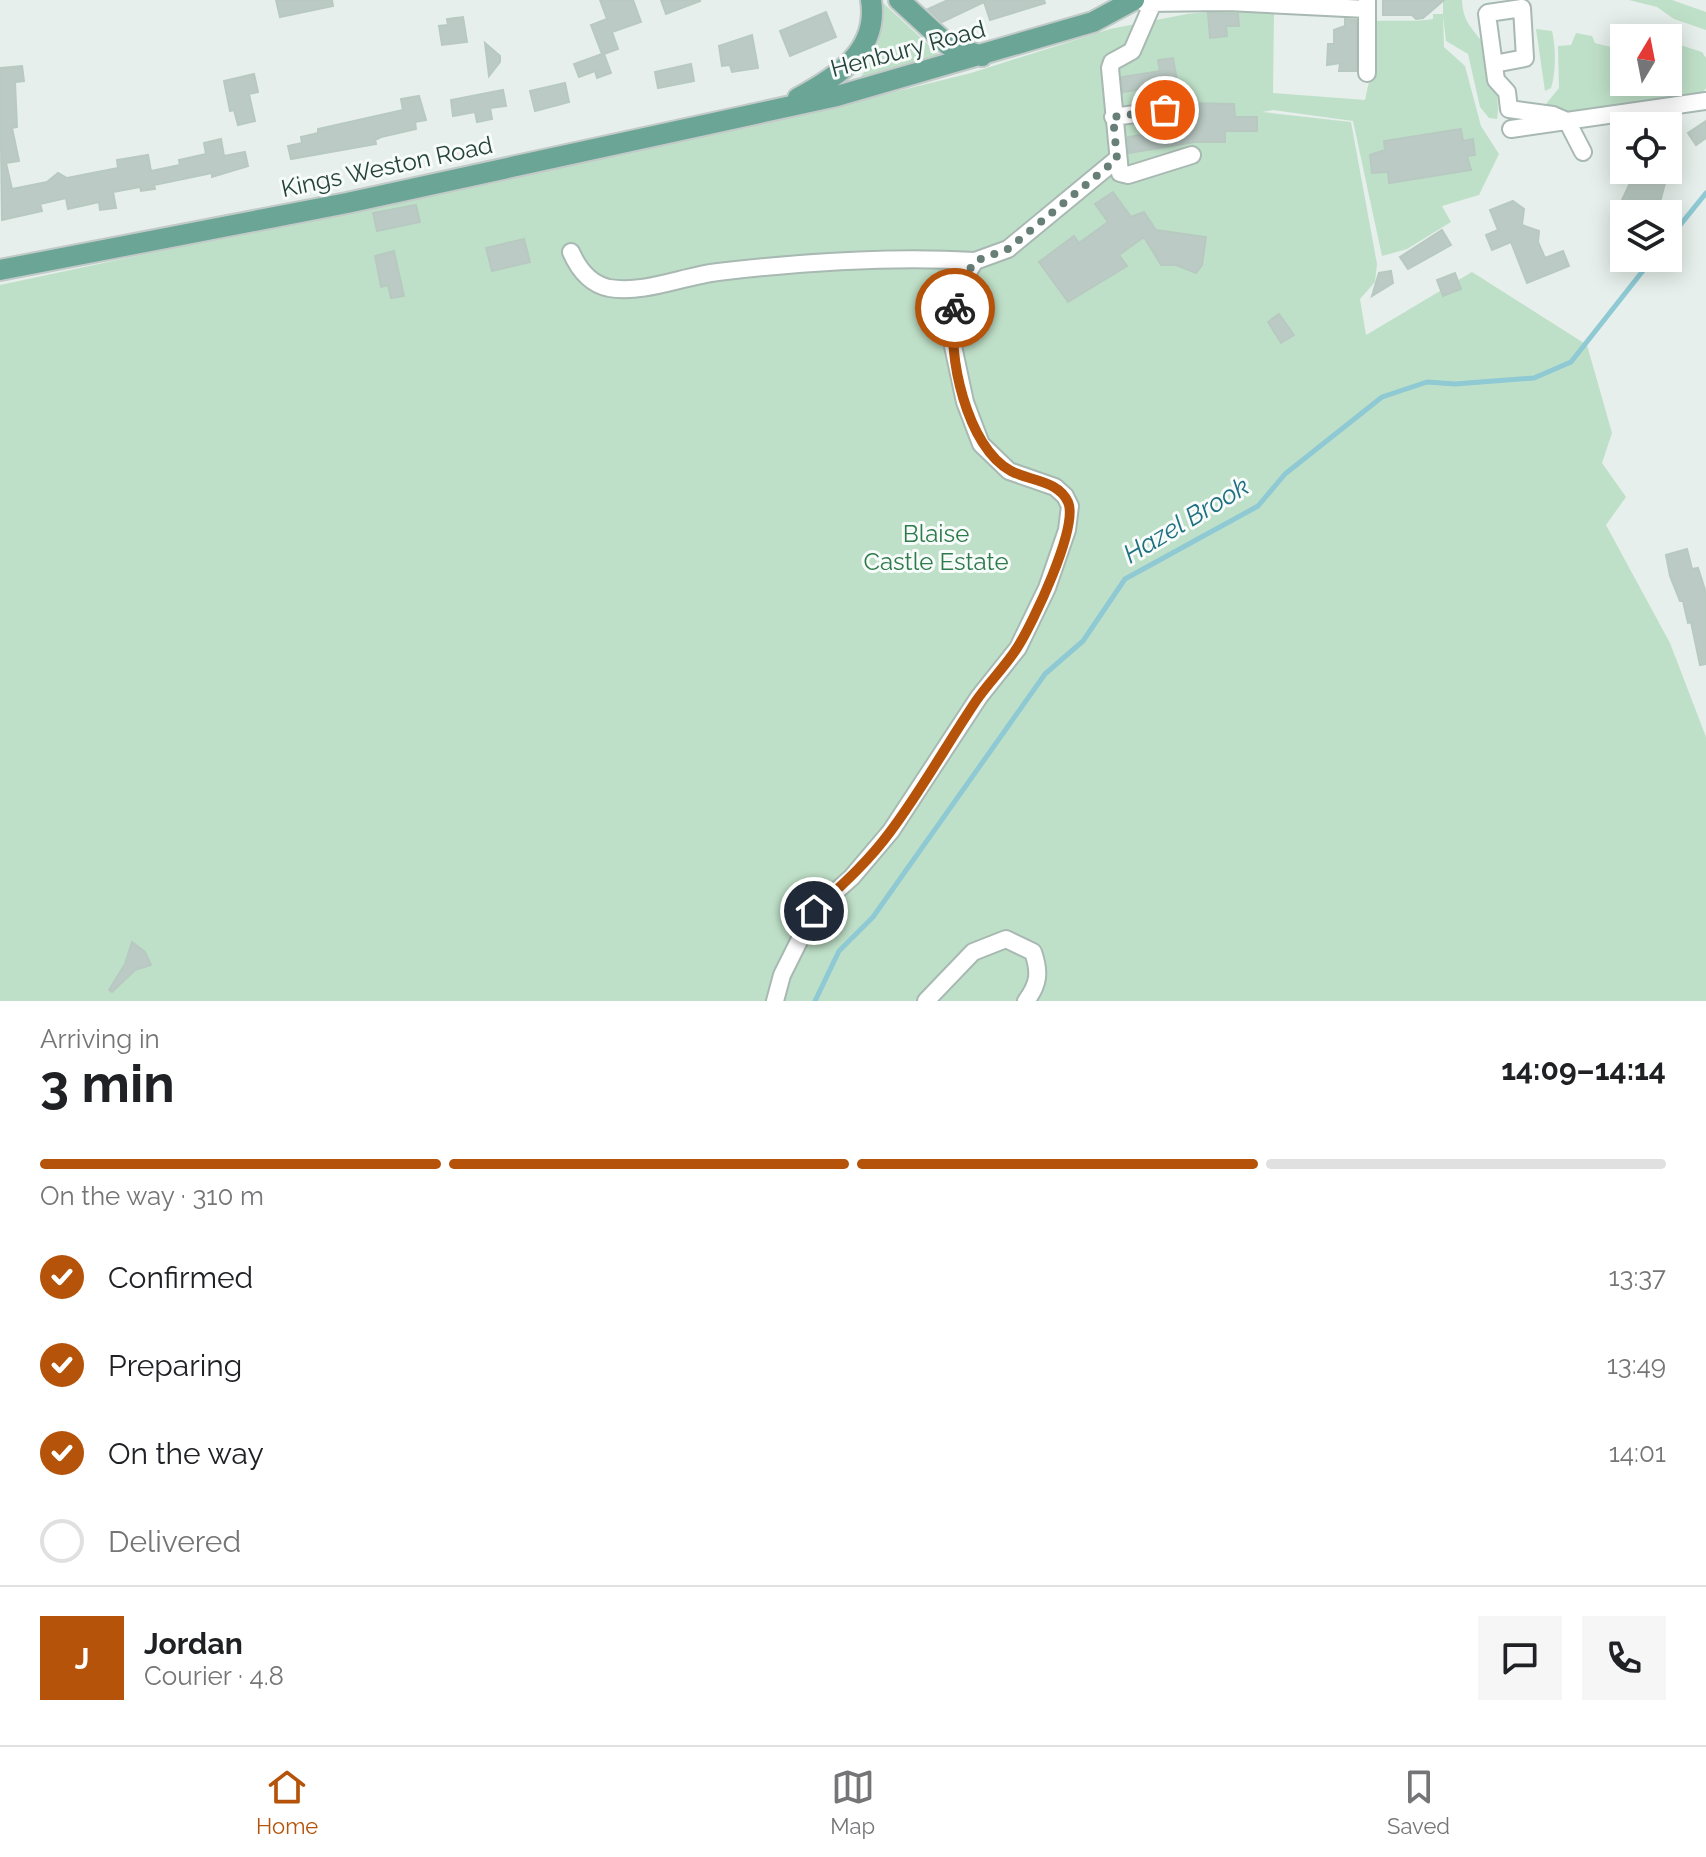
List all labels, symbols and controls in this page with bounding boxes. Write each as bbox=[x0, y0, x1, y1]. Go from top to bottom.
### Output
street label: Henbury Road bbox=[827, 14, 988, 83]
north arrow bbox=[1610, 24, 1682, 96]
map controls bbox=[1610, 24, 1682, 272]
pin bbox=[1131, 76, 1199, 144]
icon: bag bbox=[1143, 88, 1187, 132]
button: locate bbox=[1610, 112, 1682, 184]
street label: Kings Weston Road bbox=[279, 130, 495, 203]
button: layers bbox=[1610, 200, 1682, 272]
courier bbox=[915, 268, 995, 348]
icon: bike bbox=[933, 286, 977, 330]
water label: Hazel Brook bbox=[1118, 471, 1254, 569]
park label: Blaise Castle Estate bbox=[863, 519, 1009, 576]
pin bbox=[780, 877, 848, 945]
icon: home bbox=[792, 889, 836, 933]
text: Arriving in bbox=[40, 1024, 160, 1054]
text: 14:09–14:14 bbox=[1501, 1052, 1666, 1087]
text: 3 min bbox=[40, 1053, 175, 1114]
text: On the way · 310 m bbox=[40, 1181, 264, 1211]
icon: check bbox=[40, 1255, 84, 1299]
text: Confirmed bbox=[108, 1260, 253, 1295]
text: 13:37 bbox=[1608, 1262, 1666, 1292]
icon: check bbox=[40, 1343, 84, 1387]
text: Preparing bbox=[108, 1348, 242, 1383]
text: 13:49 bbox=[1607, 1350, 1666, 1380]
icon: check bbox=[40, 1431, 84, 1475]
text: On the way bbox=[108, 1436, 264, 1471]
text: 14:01 bbox=[1609, 1438, 1666, 1468]
text: Delivered bbox=[108, 1524, 241, 1559]
button: chat bbox=[1478, 1616, 1562, 1700]
button: phone bbox=[1582, 1616, 1666, 1700]
text: Jordan bbox=[144, 1626, 243, 1661]
text: J bbox=[75, 1641, 89, 1676]
text: Courier · 4.8 bbox=[144, 1661, 284, 1691]
tab: Home bbox=[256, 1765, 318, 1839]
tab: Map bbox=[830, 1765, 875, 1839]
tab: Saved bbox=[1387, 1765, 1450, 1839]

